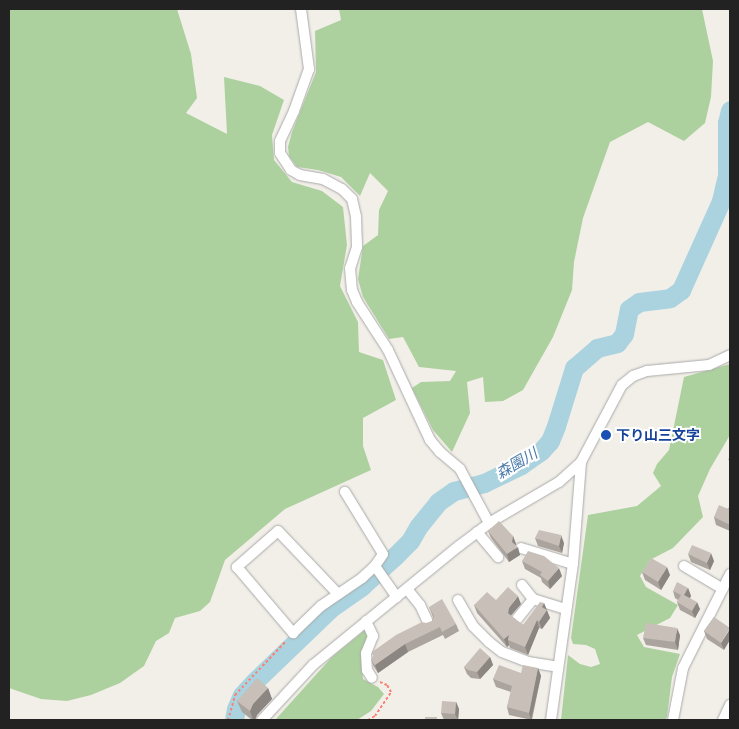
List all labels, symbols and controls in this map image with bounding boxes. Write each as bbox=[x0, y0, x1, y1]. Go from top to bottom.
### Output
place label: 下り山三文字 bbox=[616, 427, 700, 443]
marker: 下り山三文字 bbox=[600, 429, 612, 441]
water label: 森園川 bbox=[493, 445, 541, 483]

